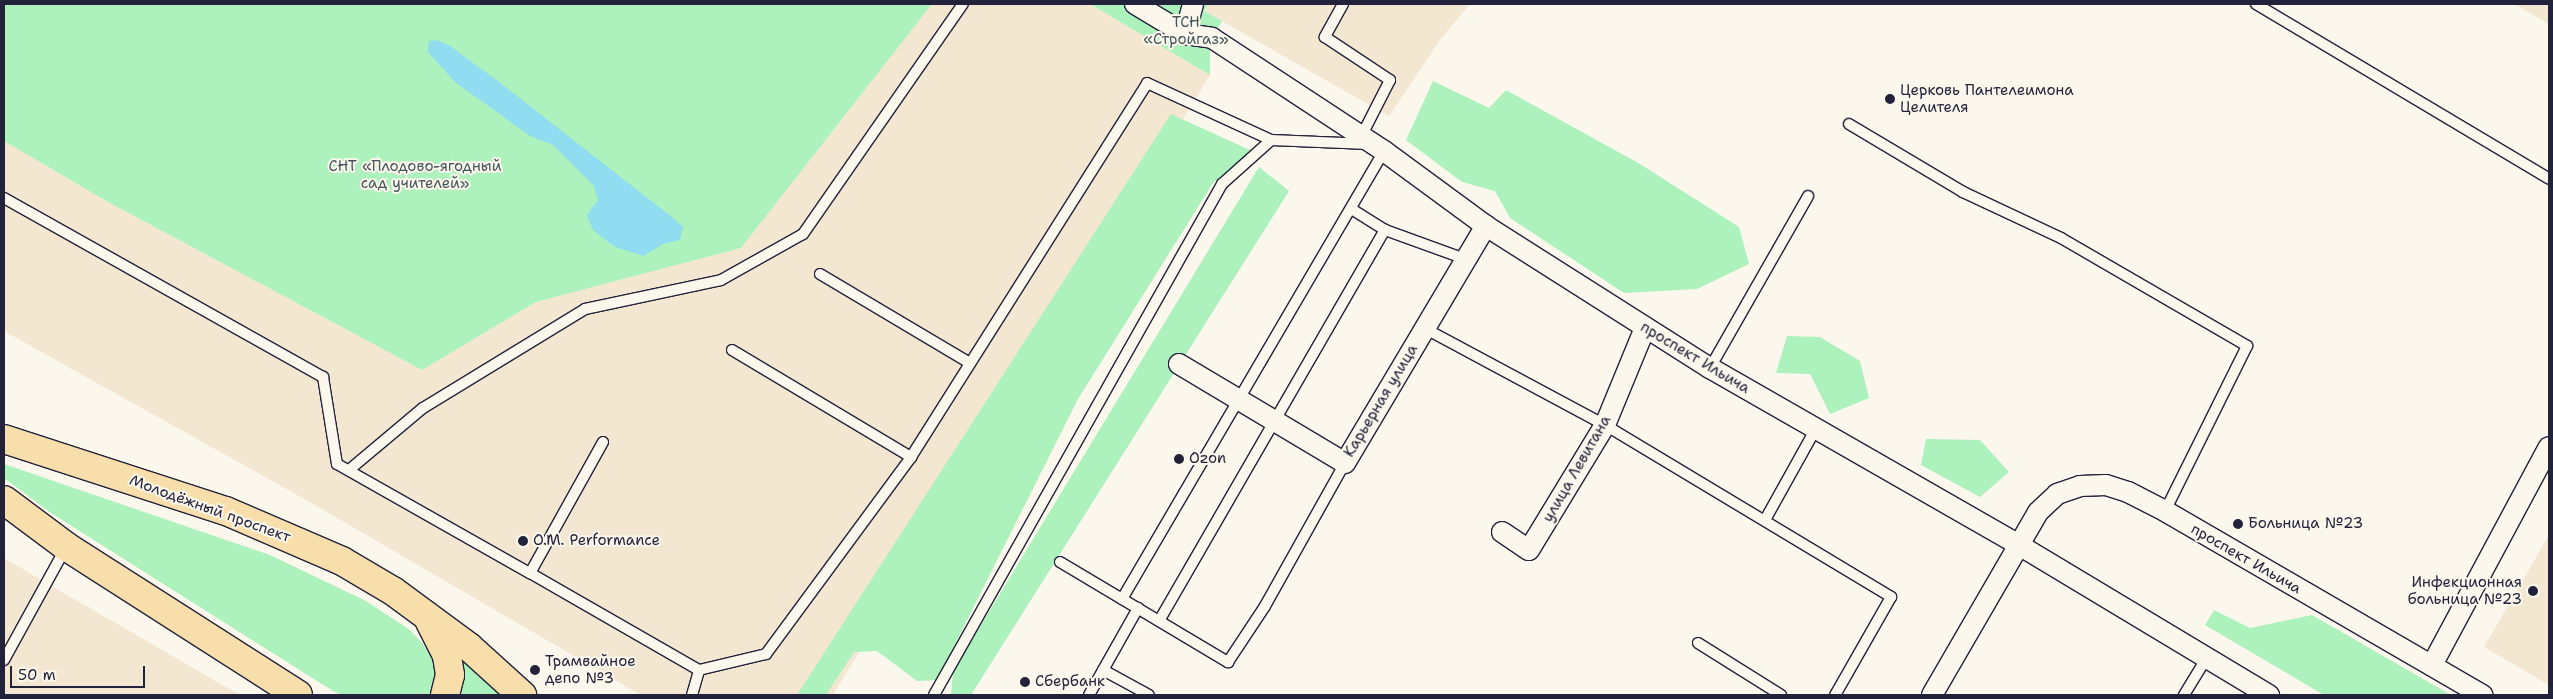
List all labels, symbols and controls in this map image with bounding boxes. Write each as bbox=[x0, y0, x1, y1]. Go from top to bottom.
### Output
park label: ТСН «Стройгаз» bbox=[1144, 13, 1228, 48]
place label: Церковь Пантелеимона Целителя bbox=[1900, 81, 2074, 116]
marker: Церковь Пантелеимона Целителя bbox=[1884, 93, 1896, 105]
park label: СНТ «Плодово-ягодный сад учителей» bbox=[329, 157, 501, 192]
street label: проспект Ильича bbox=[1637, 318, 1753, 398]
street label: Карьерная улица bbox=[1340, 341, 1422, 461]
street label: улица Левитана bbox=[1539, 412, 1615, 526]
place label: Ozon bbox=[1189, 450, 1226, 468]
marker: Ozon bbox=[1173, 453, 1185, 465]
street label: Молодёжный проспект bbox=[127, 471, 293, 547]
place label: Больница №23 bbox=[2248, 515, 2363, 533]
marker: Больница №23 bbox=[2232, 518, 2244, 530]
street label: проспект Ильича bbox=[2188, 520, 2304, 598]
place label: O.M. Performance bbox=[533, 532, 660, 550]
marker: O.M. Performance bbox=[517, 535, 529, 547]
place label: Инфекционная больница №23 bbox=[2407, 573, 2522, 608]
marker: Инфекционная больница №23 bbox=[2526, 584, 2540, 598]
place label: Трамвайное депо №3 bbox=[545, 652, 636, 687]
scale bar bbox=[12, 656, 148, 688]
marker: Трамвайное депо №3 bbox=[529, 664, 541, 676]
text: 50 m bbox=[18, 665, 56, 685]
place label: Сбербанк bbox=[1035, 673, 1105, 691]
marker: Сбербанк bbox=[1019, 676, 1031, 688]

